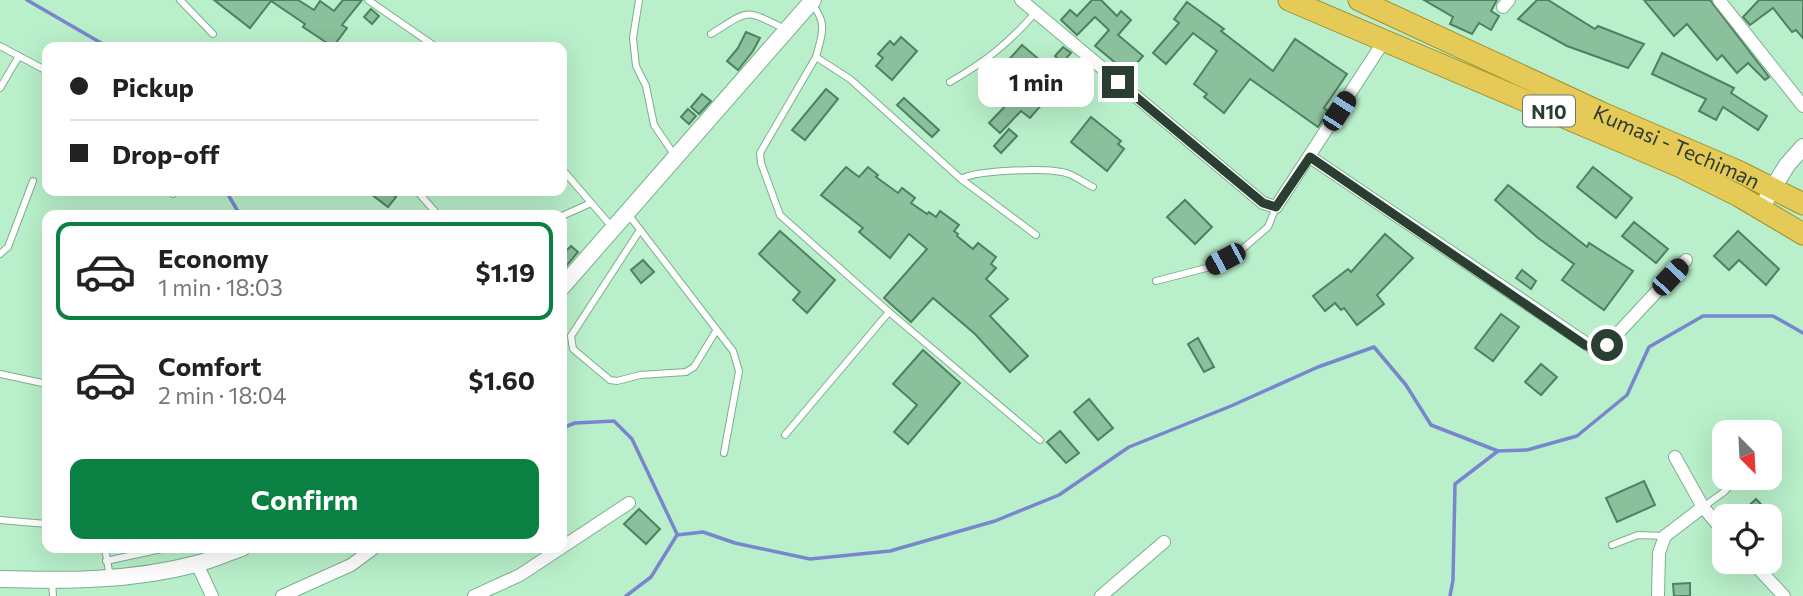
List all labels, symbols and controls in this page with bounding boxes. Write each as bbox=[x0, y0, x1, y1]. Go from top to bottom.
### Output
callout: 1 min bbox=[978, 57, 1094, 106]
route end bbox=[1102, 66, 1134, 98]
text: 1 min bbox=[1009, 68, 1063, 96]
text: Pickup bbox=[112, 71, 194, 102]
car bbox=[1319, 88, 1360, 134]
road number: N10 bbox=[1523, 96, 1575, 127]
street label: Kumasi - Techiman bbox=[1590, 99, 1765, 193]
text: Drop-off bbox=[112, 138, 219, 169]
icon: car bbox=[74, 240, 137, 303]
car bbox=[1202, 240, 1249, 278]
text: Economy bbox=[158, 242, 269, 273]
car bbox=[1648, 254, 1693, 300]
text: $1.19 bbox=[476, 256, 535, 287]
text: 1 min · 18:03 bbox=[158, 273, 283, 301]
route start bbox=[1591, 329, 1623, 361]
icon: car bbox=[74, 348, 137, 411]
text: Comfort bbox=[158, 350, 261, 381]
text: $1.60 bbox=[468, 364, 535, 395]
text: 2 min · 18:04 bbox=[158, 381, 287, 409]
north arrow bbox=[1712, 420, 1782, 490]
map controls bbox=[1712, 420, 1782, 574]
button: Confirm bbox=[70, 459, 539, 539]
button: locate bbox=[1712, 504, 1782, 574]

